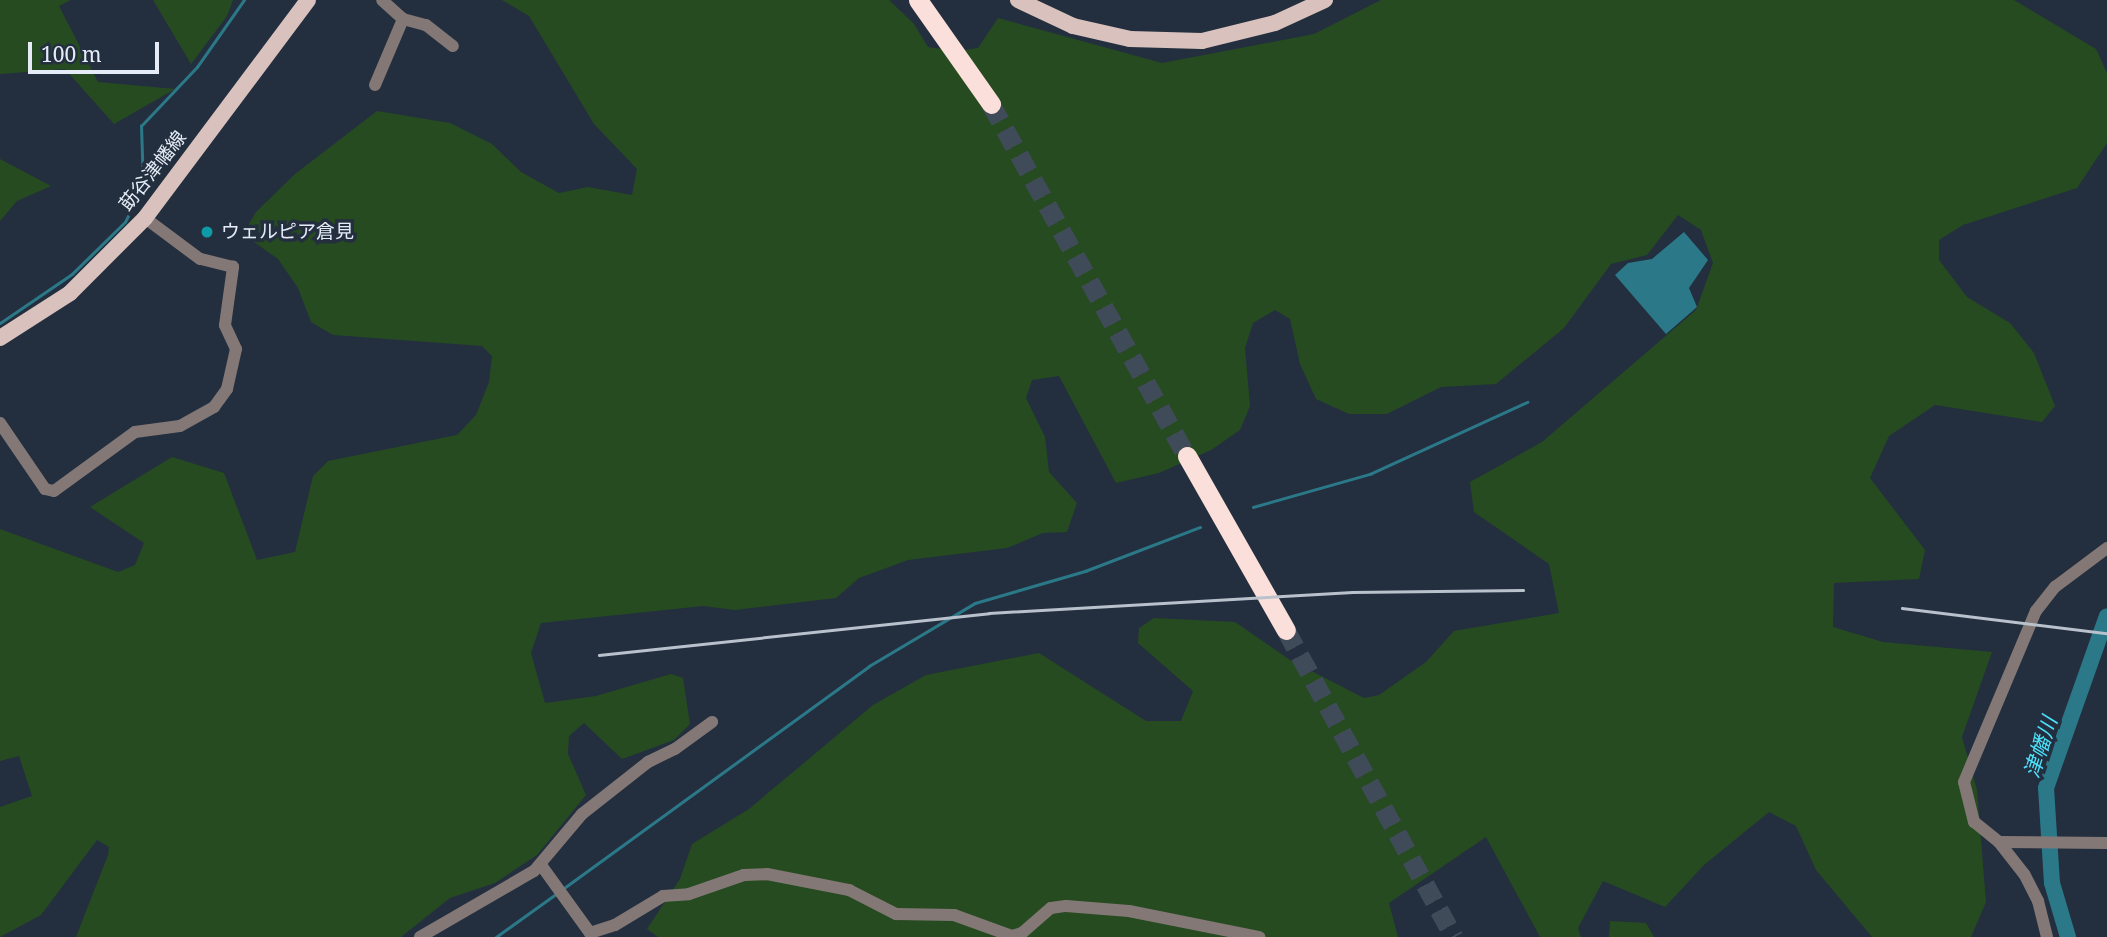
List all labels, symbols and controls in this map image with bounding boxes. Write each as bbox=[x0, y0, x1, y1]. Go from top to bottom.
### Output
scale bar bbox=[32, 28, 163, 72]
text: 100 m bbox=[41, 40, 102, 68]
street label: 莇谷津幡線 bbox=[115, 127, 191, 215]
place label: ウェルピア倉見 bbox=[221, 221, 354, 243]
marker: ウェルピア倉見 bbox=[199, 224, 215, 240]
water label: 津幡川 bbox=[2018, 713, 2062, 781]

